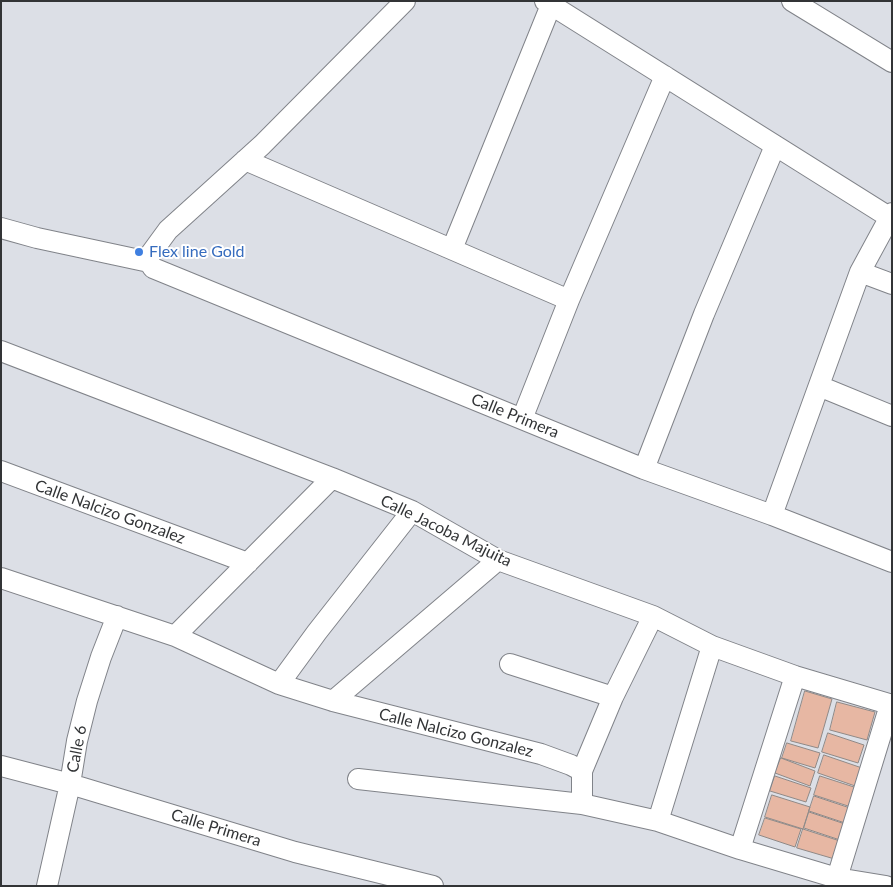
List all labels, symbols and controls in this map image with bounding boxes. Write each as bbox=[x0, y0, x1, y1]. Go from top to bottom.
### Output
place label: Flex line Gold bbox=[149, 242, 245, 262]
marker: Flex line Gold bbox=[133, 246, 145, 258]
street label: Calle Primera bbox=[468, 390, 562, 442]
street label: Calle Nalcizo Gonzalez bbox=[32, 476, 188, 548]
street label: Calle Jacoba Majuita bbox=[377, 491, 515, 571]
street label: Calle Nalcizo Gonzalez bbox=[377, 705, 535, 761]
street label: Calle 6 bbox=[63, 724, 91, 774]
street label: Calle Primera bbox=[169, 805, 263, 851]

